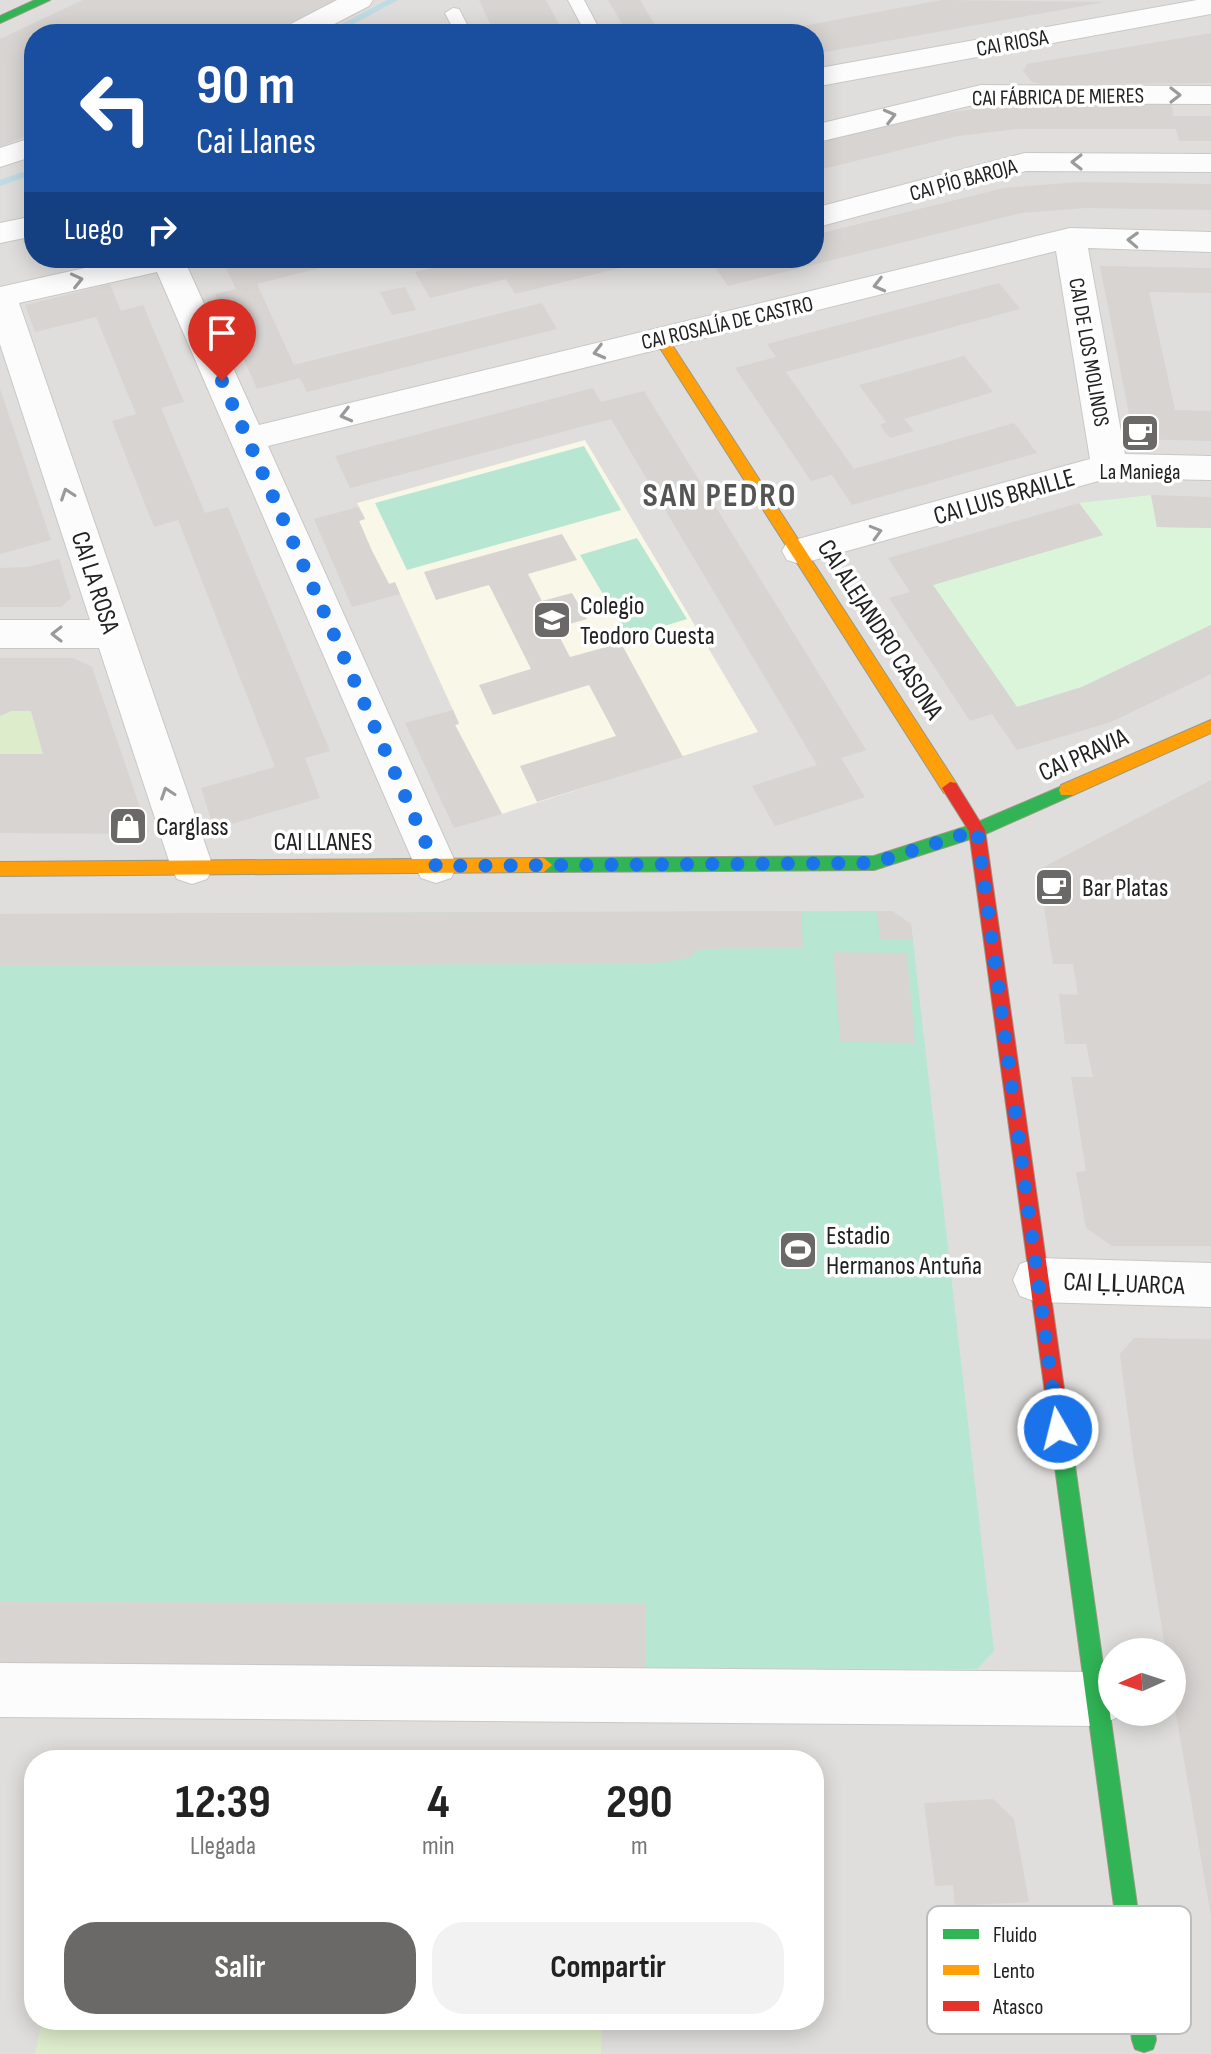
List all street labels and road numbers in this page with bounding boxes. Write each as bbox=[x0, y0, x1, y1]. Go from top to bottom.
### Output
street label: CAI RIOSA bbox=[974, 24, 1051, 63]
street label: CAI FÁBRICA DE MIERES bbox=[972, 82, 1144, 113]
street label: CAI PÍO BAROJA bbox=[907, 153, 1021, 208]
street label: CAI DE LOS MOLINOS bbox=[1062, 276, 1115, 429]
street label: CAI ROSALÍA DE CASTRO bbox=[639, 291, 816, 356]
street label: CAI LUIS BRAILLE bbox=[930, 462, 1079, 532]
street label: CAI LA ROSA bbox=[64, 528, 126, 638]
street label: CAI ALEJANDRO CASONA bbox=[810, 534, 950, 726]
street label: CAI PRAVIA bbox=[1034, 722, 1134, 789]
street label: CAI LLANES bbox=[274, 827, 372, 858]
street label: CAI ḶḶUARCA bbox=[1063, 1267, 1186, 1302]

